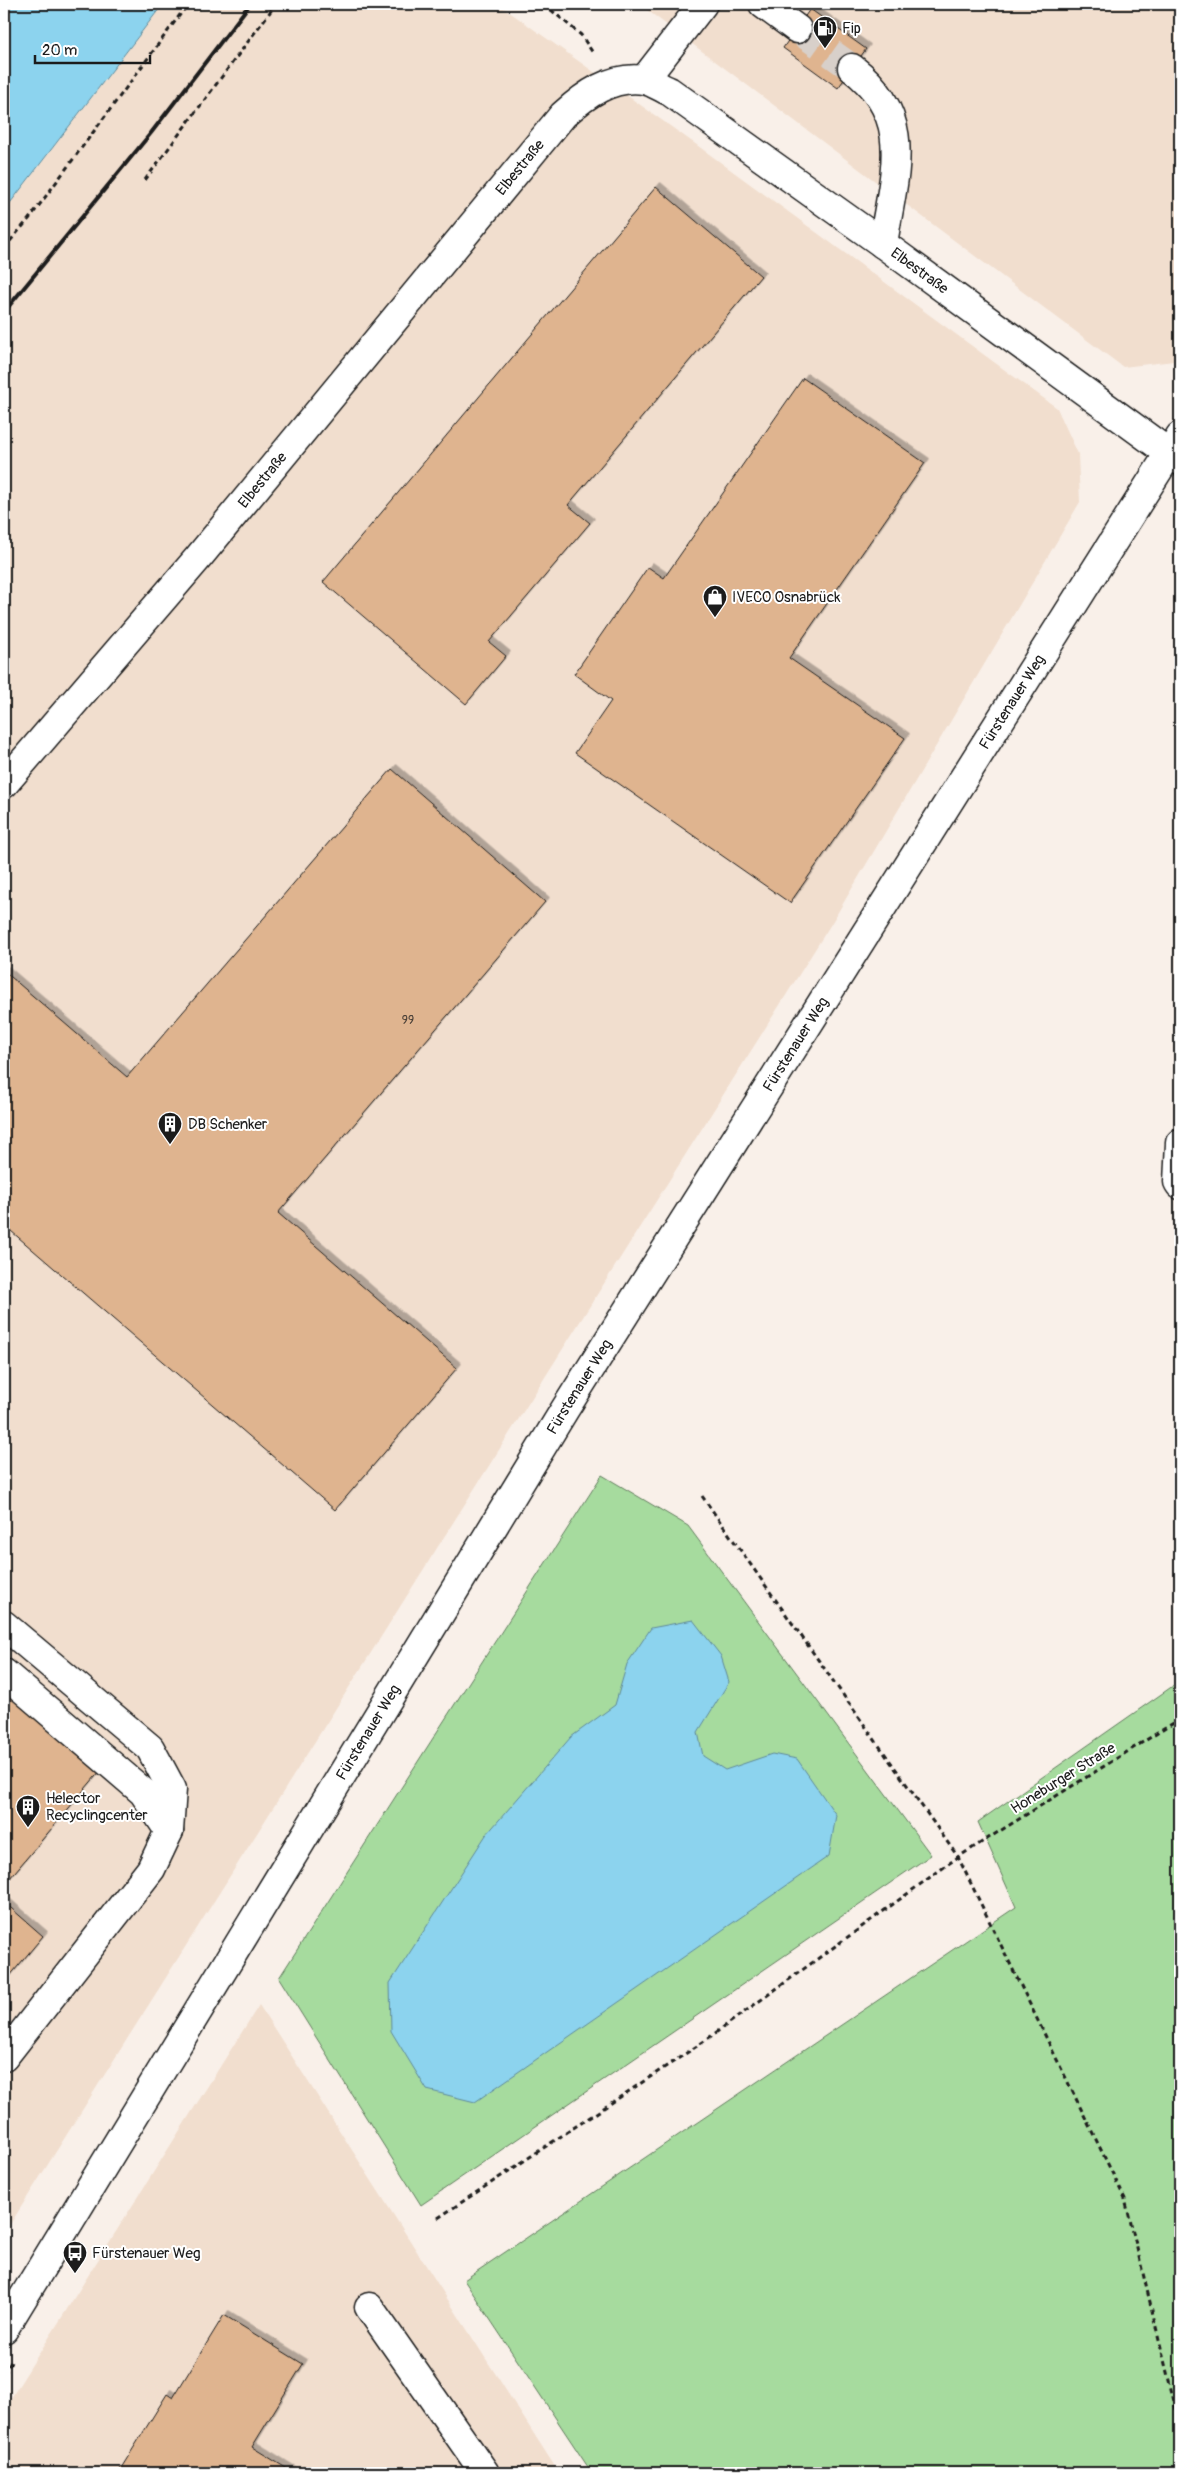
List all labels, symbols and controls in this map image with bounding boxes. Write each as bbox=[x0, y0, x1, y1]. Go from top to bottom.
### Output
fuel station icon: Fip bbox=[812, 15, 838, 49]
place label: Fip bbox=[842, 19, 861, 38]
scale bar bbox=[35, 32, 150, 64]
text: 20 m bbox=[42, 41, 77, 60]
street label: Elbestraße bbox=[492, 135, 549, 200]
street label: Elbestraße bbox=[887, 244, 952, 299]
street label: Elbestraße bbox=[234, 448, 292, 512]
shop icon: IVECO Osnabrück bbox=[702, 584, 728, 618]
place label: IVECO Osnabrück bbox=[732, 588, 841, 607]
street label: Fürstenauer Weg bbox=[975, 651, 1049, 753]
street label: Fürstenauer Weg bbox=[759, 994, 833, 1096]
house number: 99 bbox=[402, 1013, 414, 1028]
building icon: DB Schenker bbox=[157, 1111, 183, 1145]
place label: DB Schenker bbox=[188, 1115, 268, 1134]
street label: Fürstenauer Weg bbox=[543, 1336, 617, 1438]
street label: Fürstenauer Weg bbox=[332, 1681, 405, 1784]
street label: Honeburger Straße bbox=[1007, 1738, 1120, 1818]
place label: Helector Recyclingcenter bbox=[46, 1789, 148, 1825]
building icon: Helector Recyclingcenter bbox=[15, 1794, 41, 1828]
bus stop icon: Fürstenauer Weg bbox=[62, 2240, 88, 2274]
place label: Fürstenauer Weg bbox=[92, 2244, 200, 2263]

